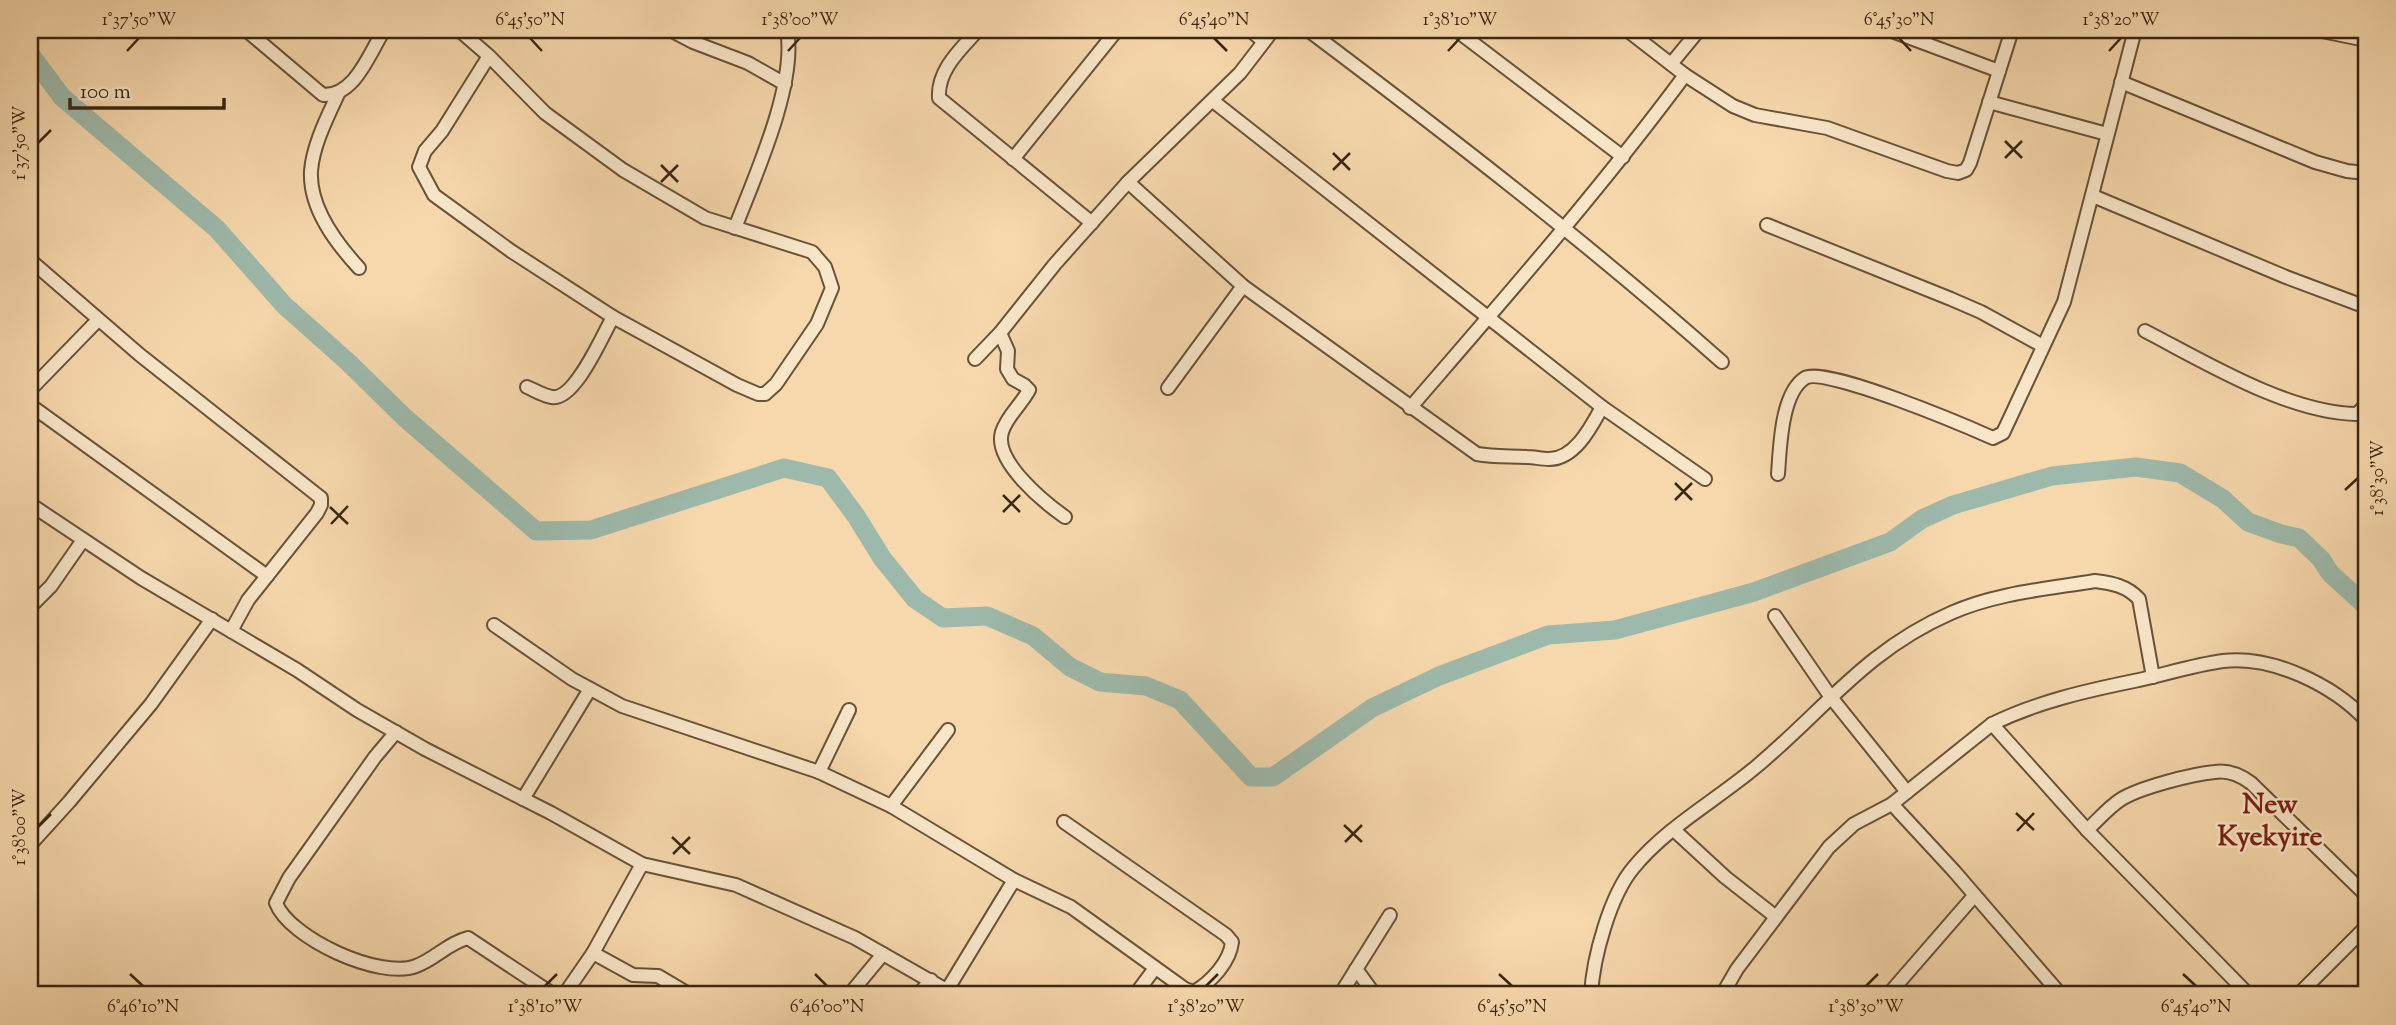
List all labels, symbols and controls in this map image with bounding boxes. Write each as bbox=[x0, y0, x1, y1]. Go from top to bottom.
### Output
text: 1°37'50"W bbox=[102, 8, 176, 34]
text: 6°45'50"N bbox=[495, 8, 565, 34]
text: 1°38'00"W bbox=[762, 8, 839, 34]
text: 6°45'40"N bbox=[1179, 8, 1249, 34]
text: 1°38'10"W bbox=[1423, 8, 1497, 34]
text: 6°45'30"N bbox=[1864, 8, 1934, 34]
text: 1°38'20"W bbox=[2083, 8, 2159, 34]
scale bar bbox=[70, 66, 224, 110]
text: 100 m bbox=[80, 78, 131, 108]
text: 1°37'50"W bbox=[8, 106, 34, 180]
text: 1°38'30"W bbox=[2366, 440, 2392, 516]
district label: New Kyekyire bbox=[2217, 786, 2323, 858]
text: 1°38'00"W bbox=[8, 788, 34, 866]
text: 6°46'10"N bbox=[107, 995, 179, 1021]
text: 1°38'10"W bbox=[508, 995, 582, 1021]
text: 6°46'00"N bbox=[790, 995, 864, 1021]
text: 1°38'20"W bbox=[1168, 995, 1244, 1021]
text: 6°45'50"N bbox=[1477, 995, 1547, 1021]
text: 1°38'30"W bbox=[1828, 995, 1904, 1021]
text: 6°45'40"N bbox=[2161, 995, 2231, 1021]

